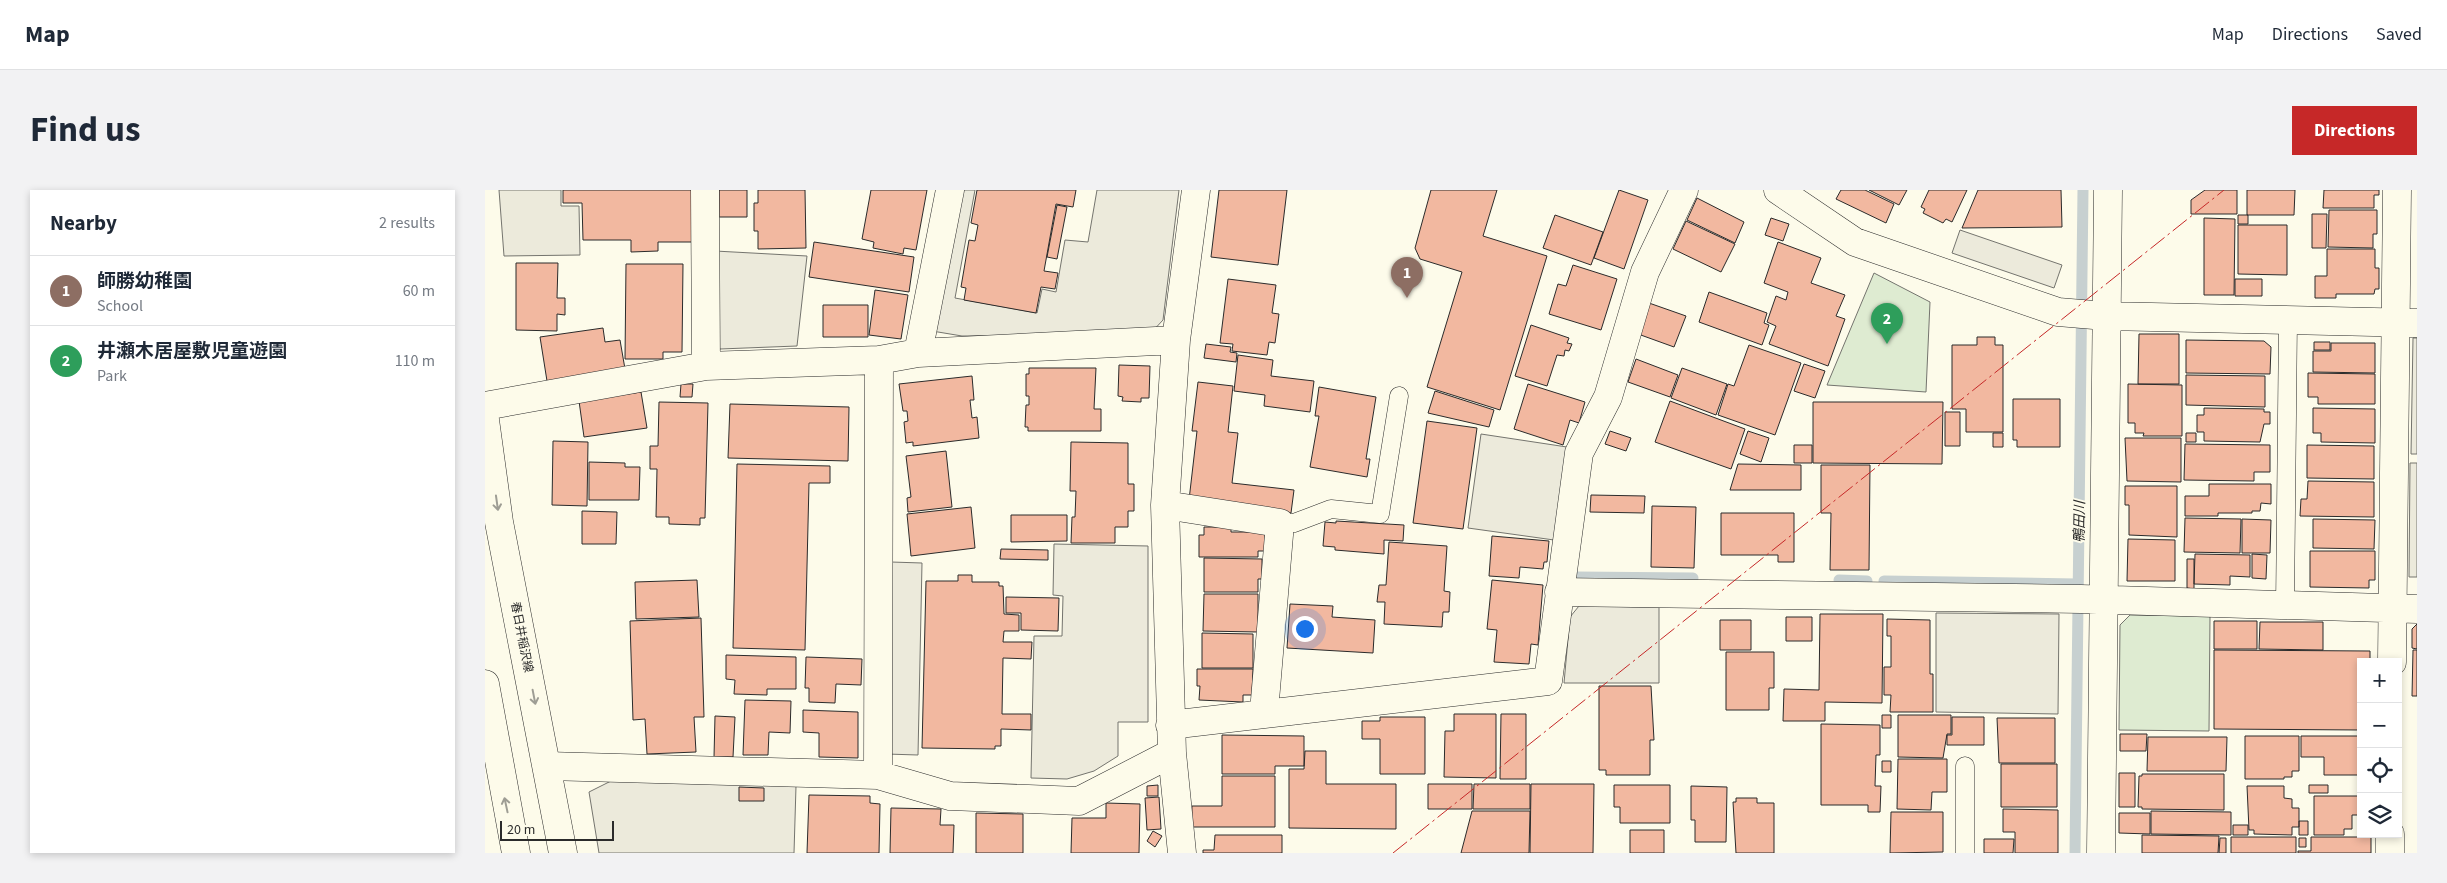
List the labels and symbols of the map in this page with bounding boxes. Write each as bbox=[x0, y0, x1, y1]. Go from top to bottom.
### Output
pin: 1 bbox=[1391, 257, 1423, 298]
pin: 2 bbox=[1871, 303, 1903, 344]
one-way arrow bbox=[492, 495, 502, 511]
water label: 鴨田川 bbox=[2070, 499, 2090, 543]
street label: 春日井稲沢線 bbox=[506, 600, 537, 674]
your location bbox=[1292, 616, 1318, 642]
one-way arrow bbox=[529, 689, 539, 705]
one-way arrow bbox=[501, 798, 510, 814]
scale bar bbox=[500, 818, 614, 841]

